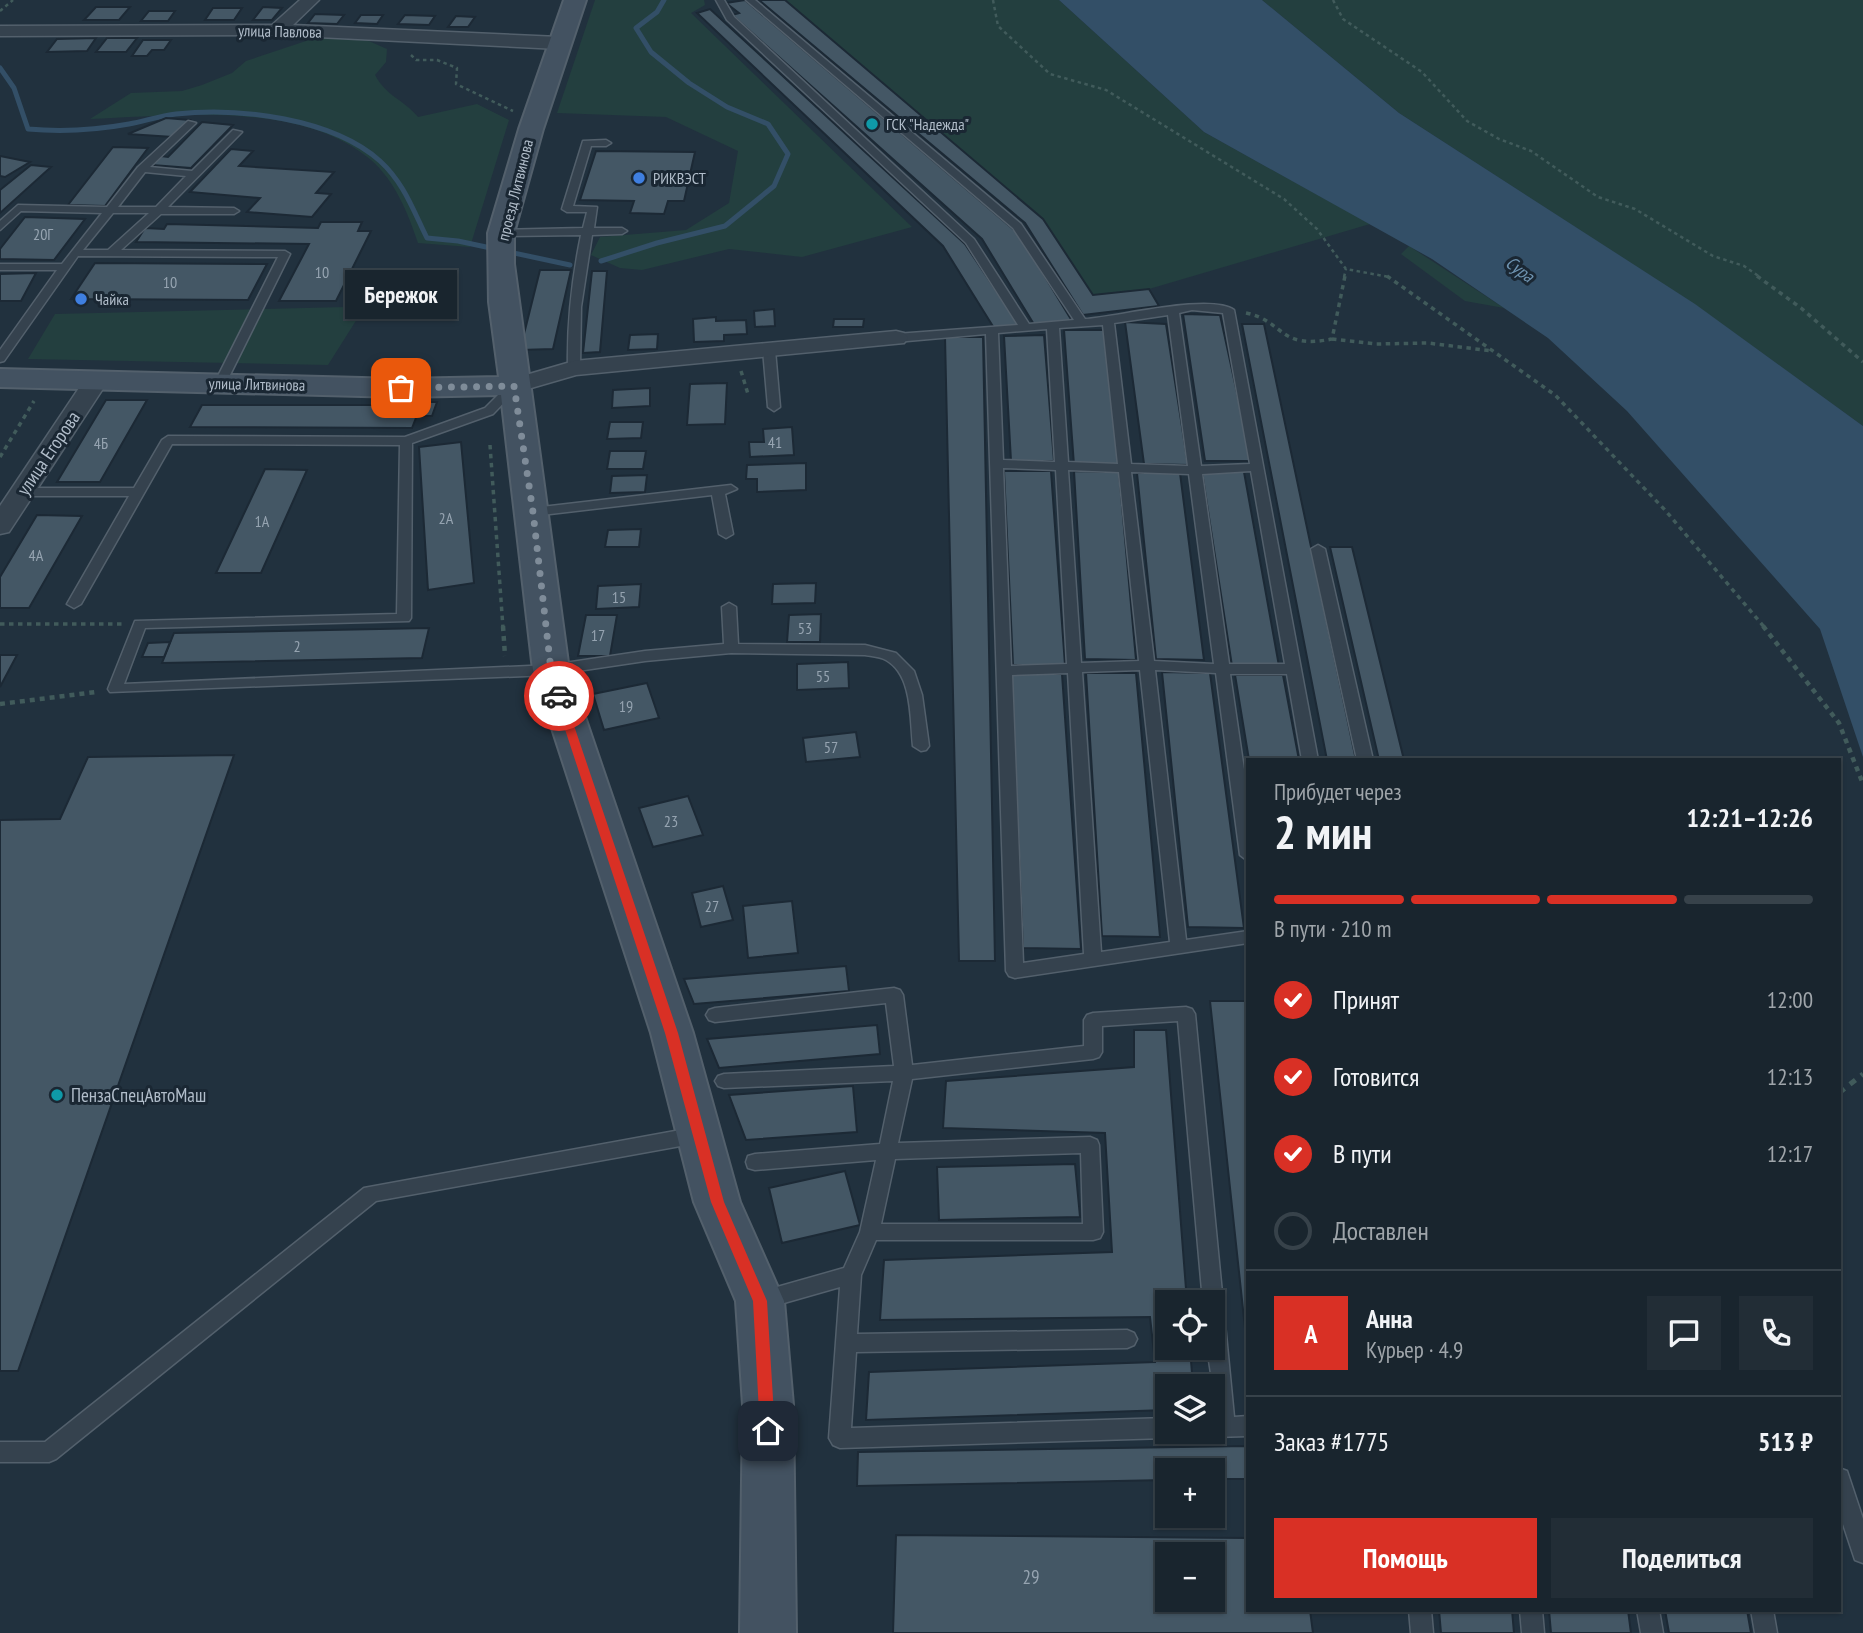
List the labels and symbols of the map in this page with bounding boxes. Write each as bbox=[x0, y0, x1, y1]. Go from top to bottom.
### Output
street label: улица Павлова bbox=[238, 20, 322, 42]
place label: ГСК "Надежда" bbox=[886, 114, 969, 134]
marker: ГСК "Надежда" bbox=[864, 116, 880, 132]
street label: проезд Литвинова bbox=[493, 137, 537, 243]
place label: РИКВЭСТ bbox=[653, 168, 706, 188]
marker: РИКВЭСТ bbox=[631, 170, 647, 186]
house number: 20Г bbox=[33, 224, 53, 244]
water label: Сура bbox=[1501, 251, 1539, 288]
house number: 10 bbox=[315, 262, 329, 282]
callout: Бережок bbox=[345, 269, 457, 318]
house number: 10 bbox=[163, 272, 177, 292]
place label: Чайка bbox=[95, 289, 129, 309]
marker: Чайка bbox=[73, 291, 89, 307]
pin bbox=[371, 358, 431, 418]
street label: улица Литвинова bbox=[209, 373, 305, 395]
street label: улица Егорова bbox=[11, 406, 85, 500]
house number: 41 bbox=[768, 432, 782, 452]
house number: 4Б bbox=[94, 433, 108, 453]
house number: 2А bbox=[439, 508, 454, 528]
house number: 1А bbox=[255, 511, 270, 531]
house number: 4А bbox=[29, 545, 44, 565]
house number: 15 bbox=[612, 587, 626, 607]
house number: 53 bbox=[798, 618, 812, 638]
house number: 17 bbox=[591, 625, 605, 645]
house number: 2 bbox=[293, 636, 301, 656]
courier bbox=[524, 661, 594, 731]
house number: 55 bbox=[816, 666, 830, 686]
house number: 19 bbox=[619, 696, 633, 716]
house number: 57 bbox=[824, 737, 838, 757]
house number: 23 bbox=[664, 811, 678, 831]
house number: 27 bbox=[705, 896, 719, 916]
place label: ПензаСпецАвтоМаш bbox=[71, 1083, 206, 1107]
marker: ПензаСпецАвтоМаш bbox=[49, 1087, 65, 1103]
pin bbox=[738, 1401, 798, 1461]
house number: 29 bbox=[1022, 1565, 1040, 1589]

